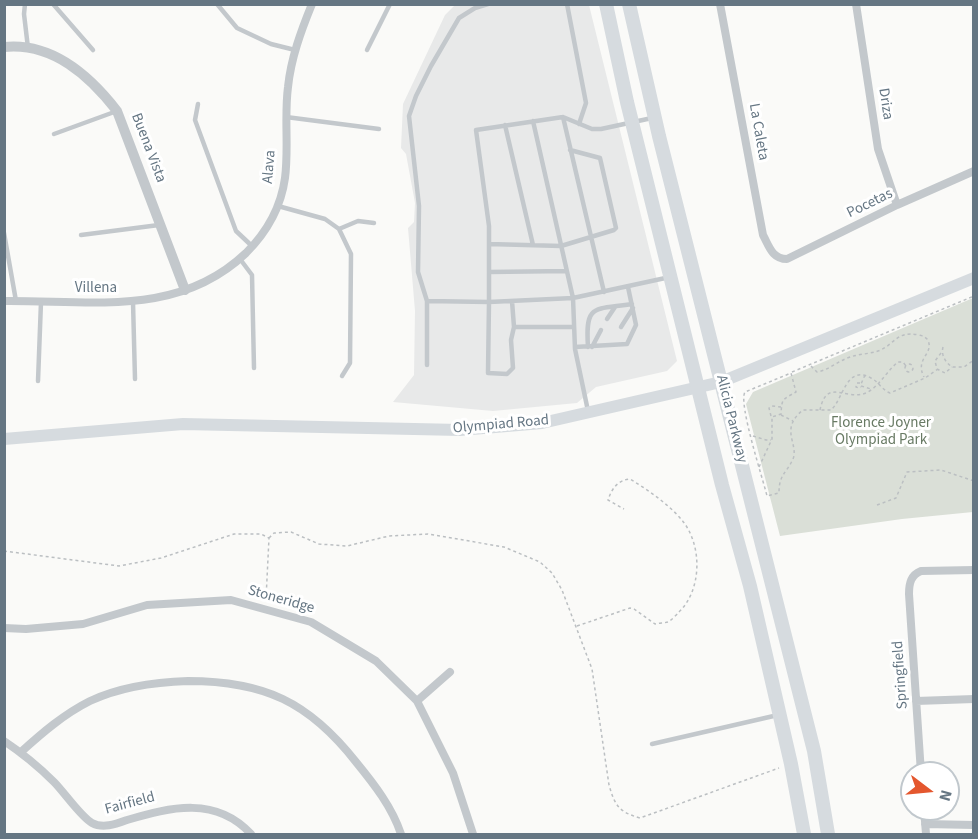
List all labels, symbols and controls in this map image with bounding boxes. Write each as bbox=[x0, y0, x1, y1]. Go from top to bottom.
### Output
street label: Driza bbox=[874, 87, 896, 121]
street label: La Caleta bbox=[744, 102, 772, 162]
street label: Buena Vista bbox=[127, 111, 169, 185]
street label: Alava bbox=[260, 149, 280, 185]
street label: Pocetas bbox=[844, 185, 896, 223]
street label: Villena bbox=[75, 280, 117, 298]
street label: Alicia Parkway bbox=[711, 373, 751, 465]
street label: Olympiad Road bbox=[452, 412, 550, 438]
park label: Florence Joyner Olympiad Park bbox=[831, 415, 931, 450]
street label: Stoneridge bbox=[246, 582, 316, 618]
street label: Springfield bbox=[890, 640, 912, 710]
north arrow bbox=[900, 761, 960, 821]
text: N bbox=[933, 787, 957, 804]
street label: Fairfield bbox=[103, 789, 157, 819]

